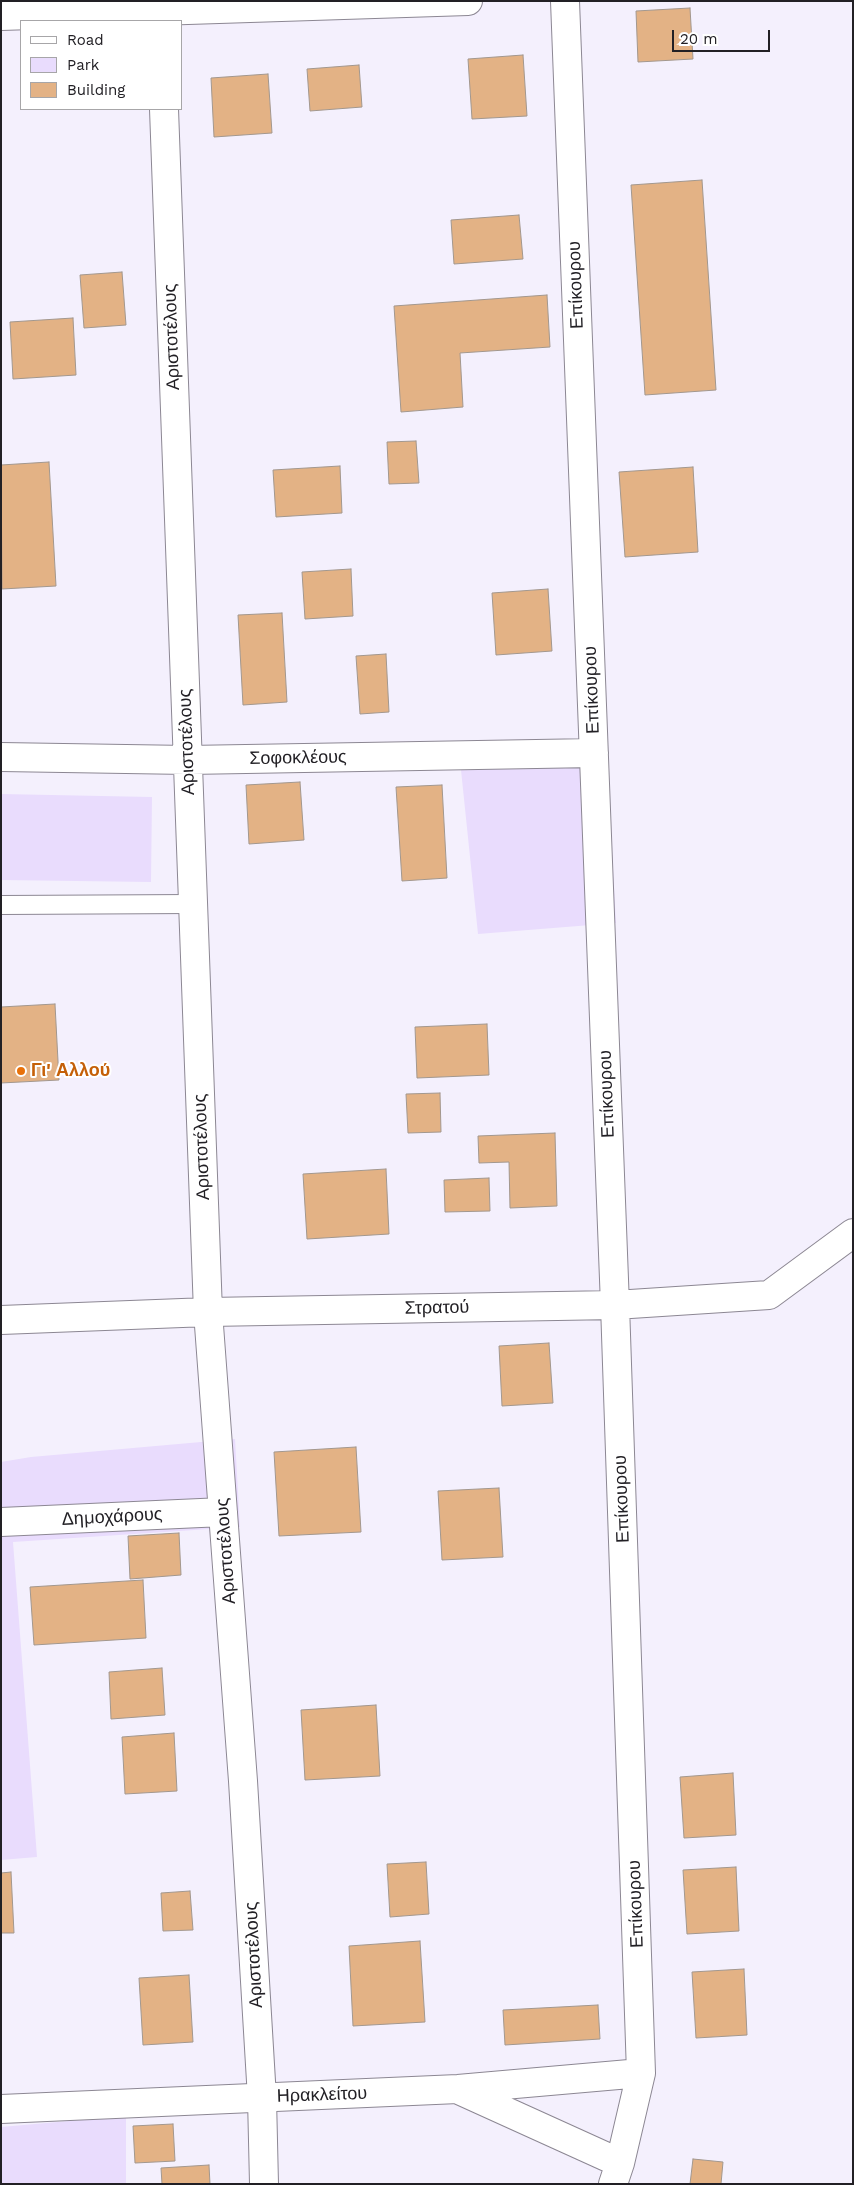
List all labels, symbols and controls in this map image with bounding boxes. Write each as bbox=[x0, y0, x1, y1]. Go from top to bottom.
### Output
legend bbox=[20, 20, 182, 110]
scale bar bbox=[674, 20, 772, 52]
text: 20 m bbox=[680, 30, 718, 48]
text: Road bbox=[67, 31, 104, 49]
text: Park bbox=[67, 56, 99, 74]
text: Building bbox=[67, 81, 125, 99]
street label: Επίκουρου bbox=[564, 241, 588, 329]
street label: Αριστοτέλους bbox=[159, 283, 185, 391]
street label: Επίκουρου bbox=[580, 646, 604, 734]
street label: Αριστοτέλους bbox=[174, 688, 200, 796]
street label: Σοφοκλέους bbox=[249, 746, 347, 770]
street label: Επίκουρου bbox=[595, 1050, 619, 1138]
place label: Γι' Αλλού bbox=[31, 1060, 110, 1082]
marker: Γι' Αλλού bbox=[15, 1065, 27, 1077]
street label: Αριστοτέλους bbox=[189, 1093, 215, 1201]
street label: Στρατού bbox=[404, 1297, 470, 1319]
street label: Επίκουρου bbox=[610, 1455, 634, 1543]
street label: Αριστοτέλους bbox=[212, 1497, 240, 1605]
street label: Δημοχάρους bbox=[61, 1504, 163, 1530]
street label: Επίκουρου bbox=[624, 1860, 648, 1948]
street label: Αριστοτέλους bbox=[240, 1901, 268, 2009]
street label: Ηρακλείτου bbox=[276, 2083, 368, 2107]

